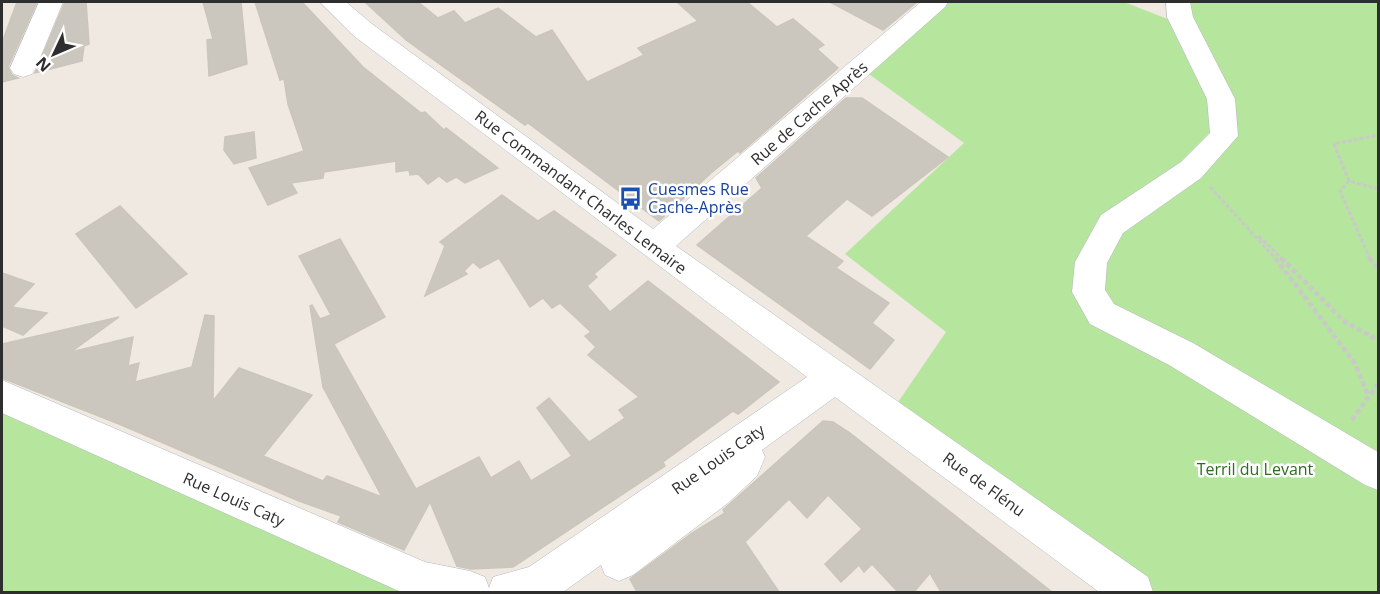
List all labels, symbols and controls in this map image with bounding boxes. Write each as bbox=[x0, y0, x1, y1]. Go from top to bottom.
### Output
north arrow bbox=[24, 24, 84, 84]
text: N bbox=[31, 52, 56, 77]
street label: Rue de Cache Après bbox=[746, 56, 872, 170]
street label: Rue Commandant Charles Lemaire bbox=[471, 105, 691, 279]
place label: Cuesmes Rue Cache-Après bbox=[648, 178, 749, 218]
bus stop icon: Cuesmes Rue Cache-Après bbox=[617, 185, 643, 211]
street label: Rue Louis Caty bbox=[667, 418, 770, 499]
street label: Rue de Flénu bbox=[938, 447, 1030, 521]
park label: Terril du Levant bbox=[1197, 458, 1314, 480]
street label: Rue Louis Caty bbox=[180, 467, 289, 532]

